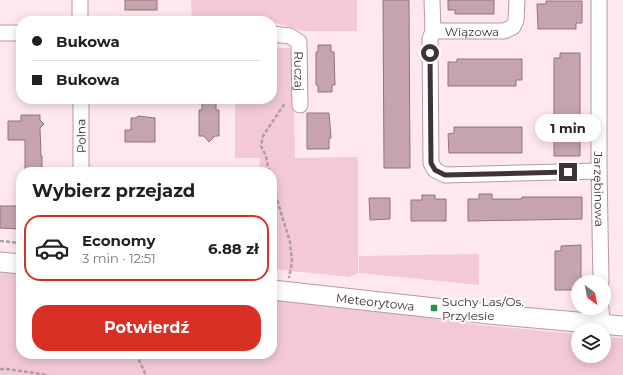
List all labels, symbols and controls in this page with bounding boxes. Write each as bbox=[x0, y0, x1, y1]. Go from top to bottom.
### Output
street label: Wiązowa bbox=[445, 24, 499, 39]
text: Bukowa bbox=[56, 32, 120, 51]
route start bbox=[421, 44, 439, 62]
street label: Ruczaj bbox=[292, 51, 307, 91]
text: Bukowa bbox=[56, 70, 120, 89]
callout: 1 min bbox=[535, 114, 601, 142]
street label: Polna bbox=[73, 119, 89, 153]
text: 1 min bbox=[550, 120, 586, 136]
street label: Jarzębinowa bbox=[591, 150, 608, 227]
route end bbox=[559, 163, 577, 181]
text: Wybierz przejazd bbox=[32, 180, 195, 202]
icon: car bbox=[34, 230, 70, 266]
text: Economy bbox=[82, 231, 155, 250]
text: 6.88 zł bbox=[208, 239, 259, 258]
text: 3 min · 12:51 bbox=[82, 250, 156, 266]
north arrow bbox=[571, 275, 611, 315]
map controls bbox=[571, 275, 611, 363]
street label: Meteorytowa bbox=[335, 290, 415, 313]
place label: Suchy Las/Os. Przylesie bbox=[442, 294, 524, 323]
marker: Suchy Las/Os. Przylesie bbox=[429, 303, 439, 313]
button: Potwierdź bbox=[32, 305, 261, 351]
button: layers bbox=[571, 323, 611, 363]

